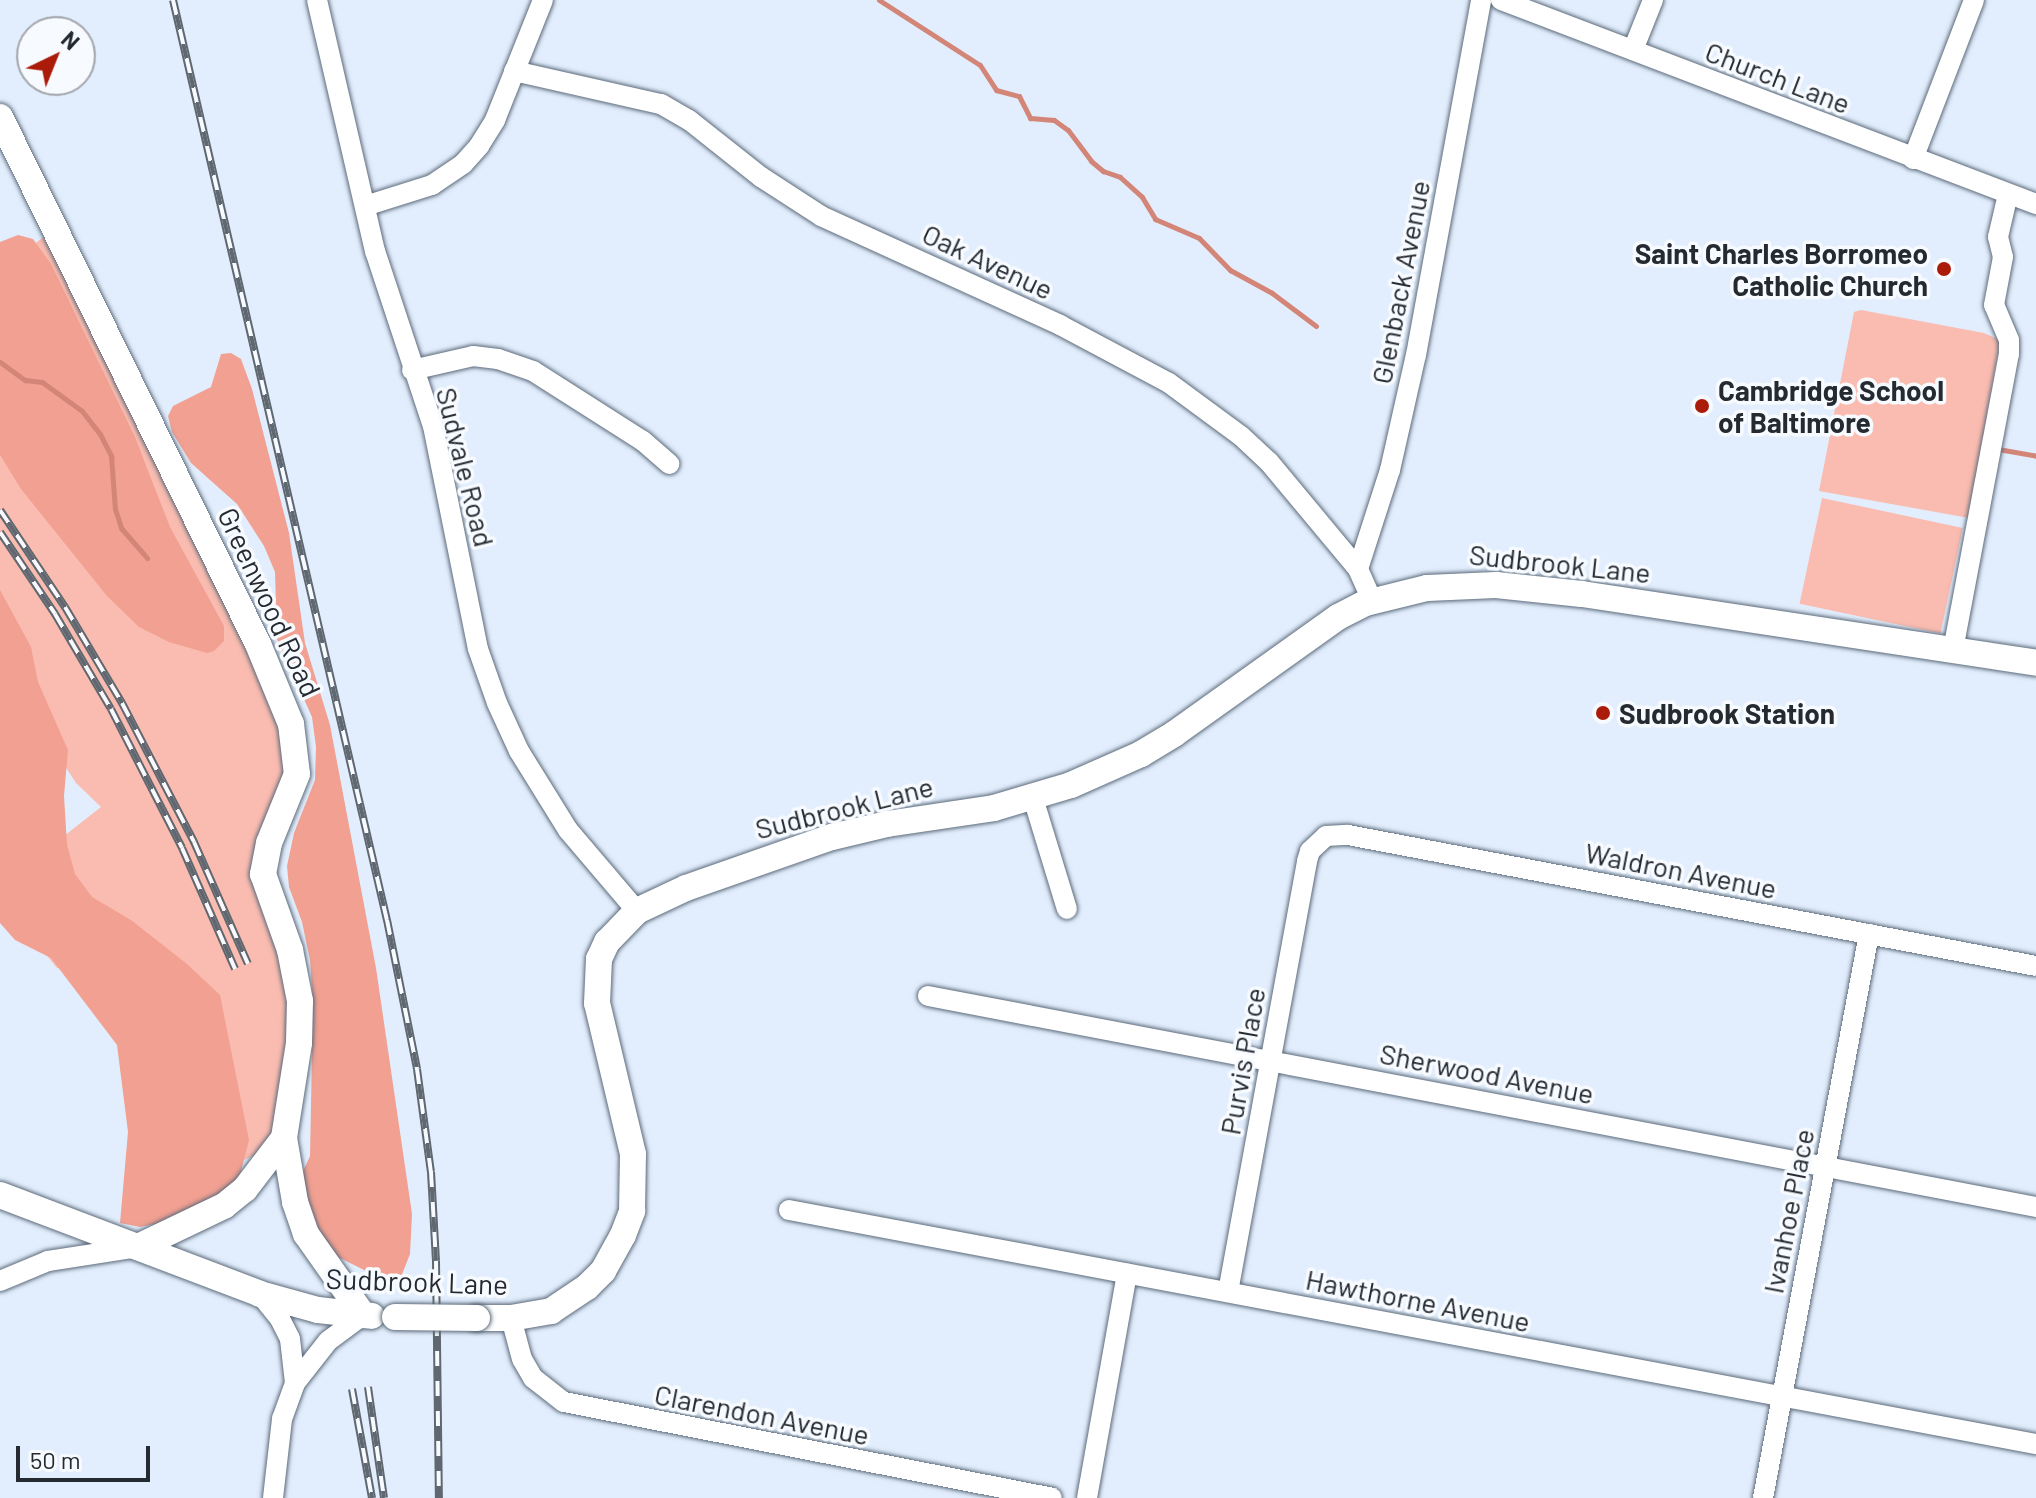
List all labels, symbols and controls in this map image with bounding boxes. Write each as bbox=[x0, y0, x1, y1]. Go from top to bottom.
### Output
north arrow bbox=[16, 16, 96, 96]
text: N bbox=[57, 25, 85, 54]
street label: Church Lane bbox=[1701, 34, 1855, 120]
street label: Glenback Avenue bbox=[1364, 178, 1436, 386]
street label: Oak Avenue bbox=[917, 216, 1059, 306]
place label: Saint Charles Borromeo Catholic Church bbox=[1635, 236, 1928, 302]
marker: Saint Charles Borromeo Catholic Church bbox=[1935, 260, 1953, 278]
place label: Cambridge School of Baltimore bbox=[1718, 373, 1944, 439]
street label: Sudvale Road bbox=[430, 384, 502, 550]
marker: Cambridge School of Baltimore bbox=[1693, 397, 1711, 415]
street label: Greenwood Road bbox=[211, 502, 329, 702]
street label: Sudbrook Lane bbox=[1468, 537, 1652, 589]
place label: Sudbrook Station bbox=[1619, 696, 1835, 730]
marker: Sudbrook Station bbox=[1594, 704, 1612, 722]
street label: Sudbrook Lane bbox=[752, 769, 936, 845]
street label: Waldron Avenue bbox=[1582, 835, 1780, 905]
street label: Purvis Place bbox=[1213, 985, 1271, 1137]
street label: Sherwood Avenue bbox=[1377, 1036, 1597, 1110]
street label: Ivanhoe Place bbox=[1756, 1126, 1820, 1296]
street label: Sudbrook Lane bbox=[325, 1261, 509, 1301]
street label: Hawthorne Avenue bbox=[1303, 1262, 1533, 1338]
street label: Clarendon Avenue bbox=[652, 1377, 872, 1451]
scale bar bbox=[20, 1430, 154, 1480]
text: 50 m bbox=[30, 1445, 81, 1474]

